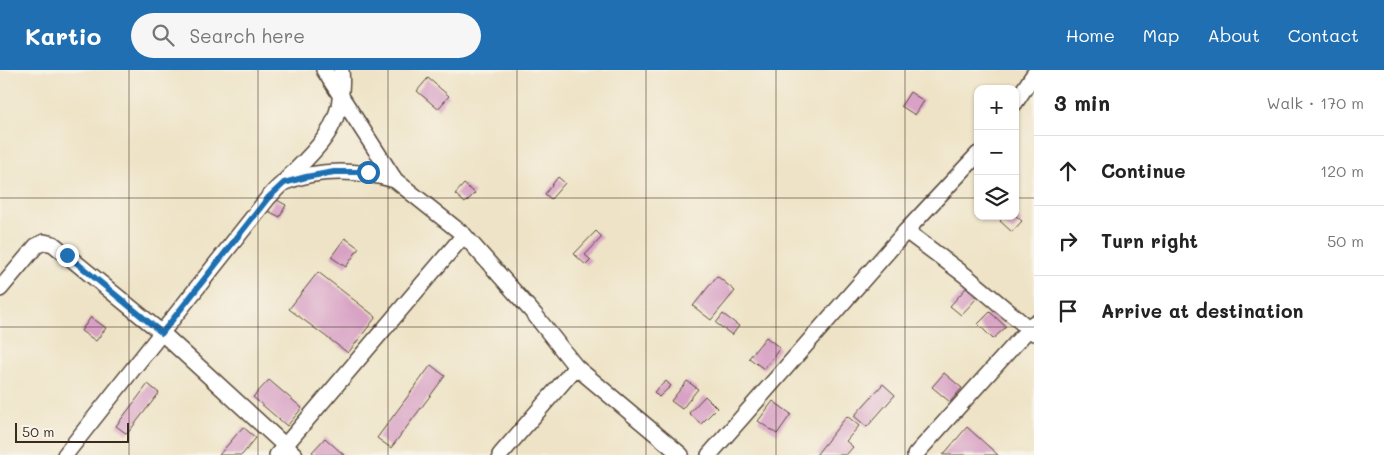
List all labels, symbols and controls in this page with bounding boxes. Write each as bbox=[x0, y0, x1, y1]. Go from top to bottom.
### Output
search box bbox=[131, 13, 481, 58]
text: Kartio bbox=[25, 20, 101, 51]
icon: search bbox=[149, 21, 177, 49]
text: Search here bbox=[189, 23, 305, 48]
text: Home bbox=[1066, 23, 1115, 47]
text: Map bbox=[1143, 23, 1179, 47]
text: About bbox=[1207, 23, 1260, 47]
text: Contact bbox=[1288, 23, 1359, 47]
map controls bbox=[974, 85, 1019, 220]
button: + bbox=[974, 85, 1019, 130]
text: 3 min bbox=[1054, 89, 1110, 116]
text: Walk · 170 m bbox=[1266, 92, 1364, 113]
button: − bbox=[974, 130, 1019, 175]
icon: ahead bbox=[1054, 157, 1082, 185]
text: Continue bbox=[1101, 158, 1186, 183]
text: 120 m bbox=[1320, 160, 1364, 181]
route start bbox=[357, 161, 380, 184]
button: layers bbox=[974, 175, 1019, 220]
icon: right bbox=[1054, 227, 1082, 255]
text: Turn right bbox=[1101, 228, 1198, 253]
text: 50 m bbox=[1327, 230, 1364, 251]
route end bbox=[56, 244, 79, 267]
icon: arrive bbox=[1054, 297, 1082, 325]
text: Arrive at destination bbox=[1101, 298, 1304, 323]
scale bar bbox=[15, 420, 129, 443]
text: 50 m bbox=[22, 422, 54, 441]

